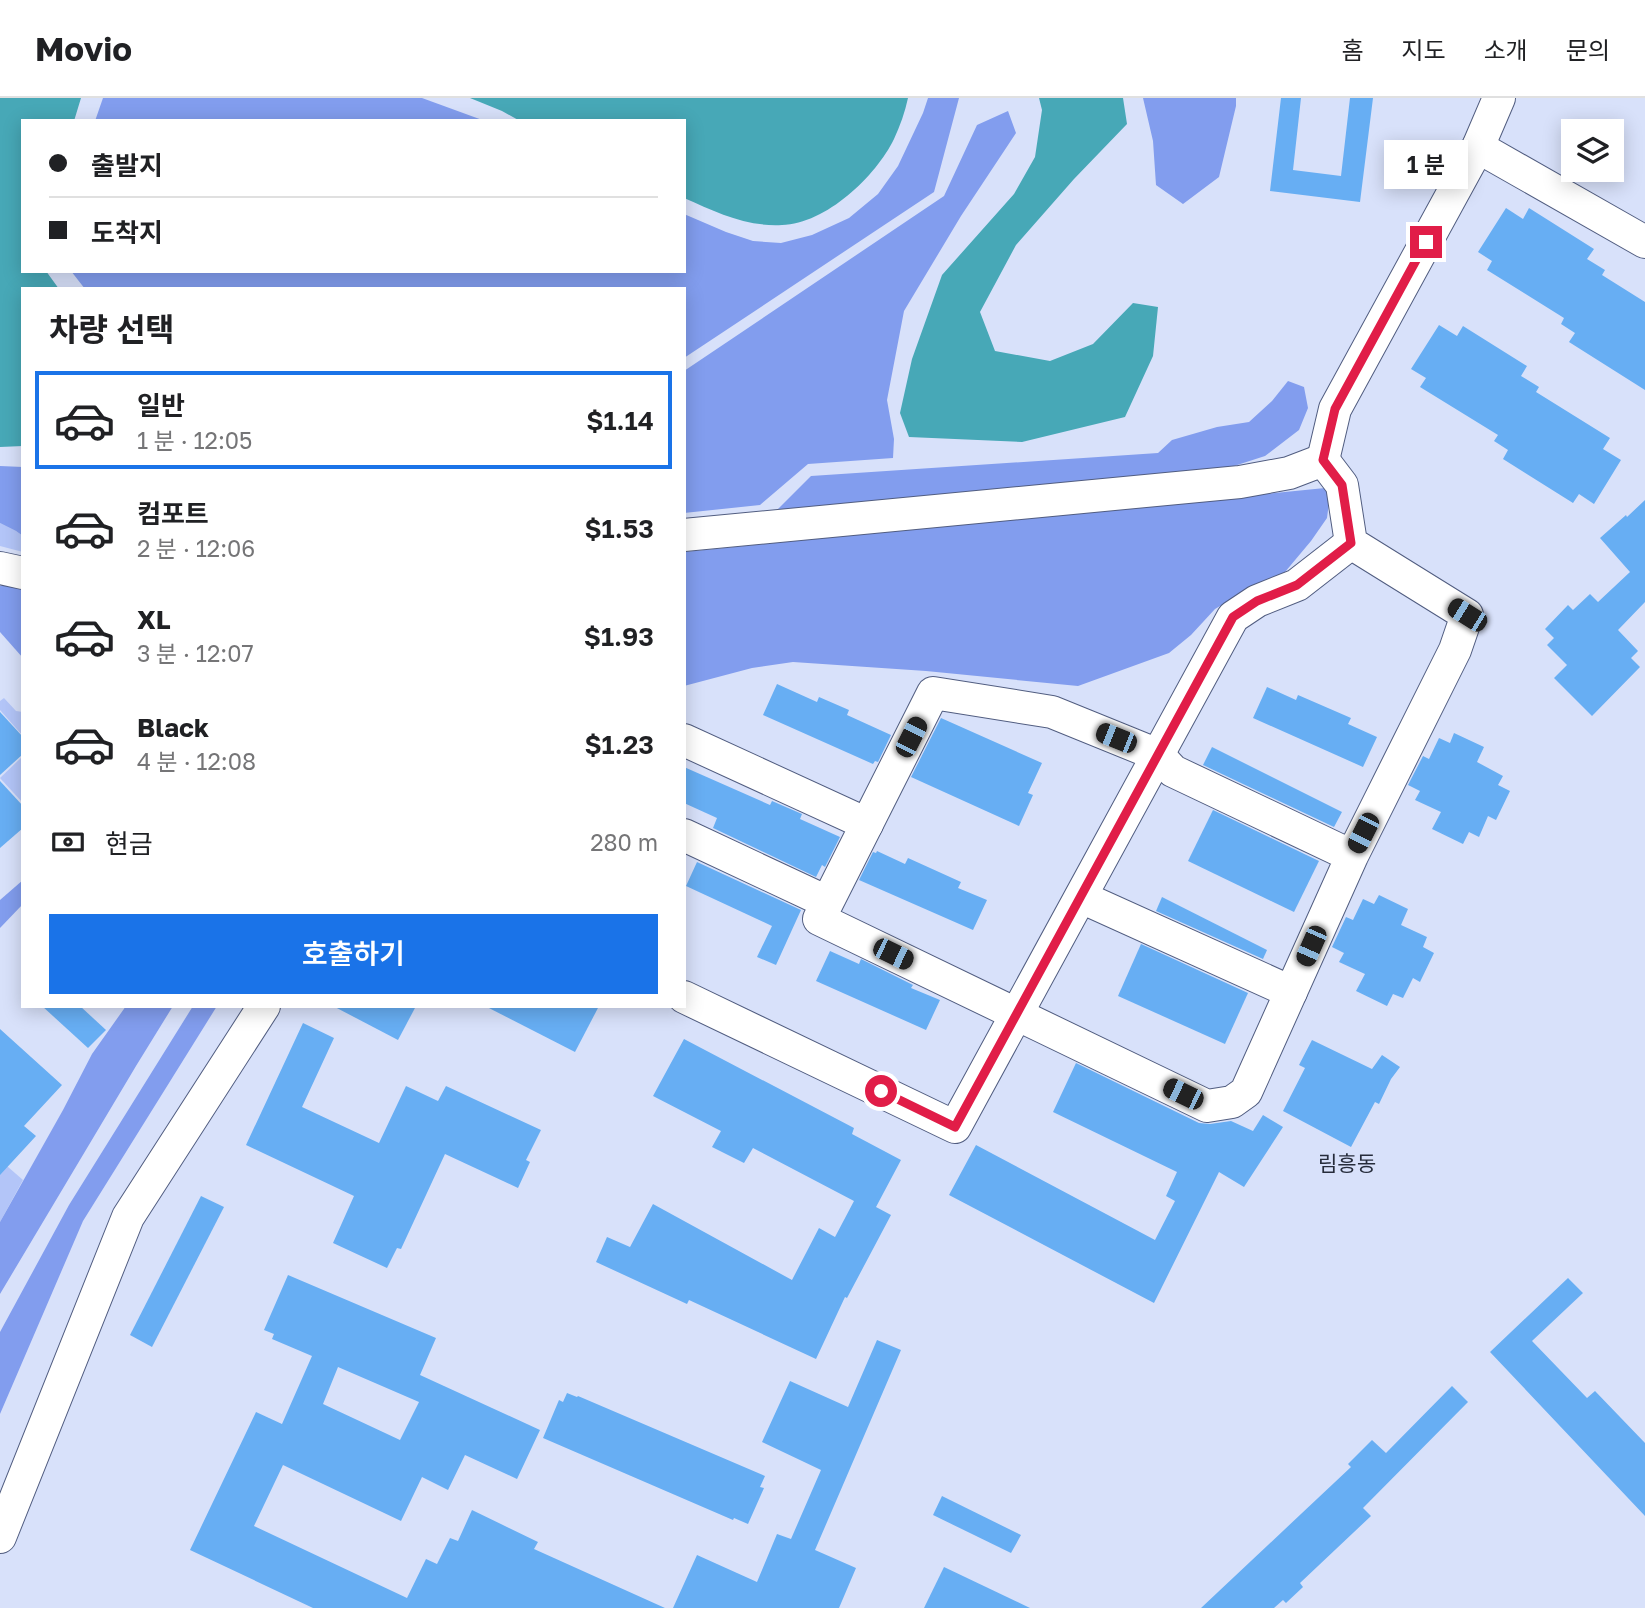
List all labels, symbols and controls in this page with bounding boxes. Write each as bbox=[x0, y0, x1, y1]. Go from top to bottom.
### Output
text: Movio bbox=[35, 29, 132, 68]
text: 홈 bbox=[1341, 35, 1363, 64]
text: 지도 bbox=[1401, 35, 1446, 64]
text: 소개 bbox=[1484, 35, 1528, 64]
text: 문의 bbox=[1566, 35, 1610, 64]
map controls bbox=[1561, 119, 1624, 182]
button: layers bbox=[1561, 119, 1624, 182]
callout: 1 분 bbox=[1384, 141, 1468, 190]
text: 출발지 bbox=[91, 150, 163, 181]
text: 1 분 bbox=[1407, 150, 1445, 178]
text: 도착지 bbox=[91, 217, 163, 248]
route end bbox=[1410, 226, 1442, 258]
text: 차량 선택 bbox=[49, 310, 175, 348]
icon: car bbox=[53, 389, 116, 452]
text: 일반 bbox=[137, 390, 185, 421]
text: $1.14 bbox=[586, 405, 654, 436]
text: 1 분 · 12:05 bbox=[137, 426, 252, 454]
icon: car bbox=[53, 497, 116, 560]
text: 컴포트 bbox=[137, 498, 209, 529]
text: $1.53 bbox=[584, 513, 654, 544]
text: 2 분 · 12:06 bbox=[137, 534, 255, 562]
car bbox=[1444, 595, 1491, 635]
text: XL bbox=[137, 604, 171, 635]
icon: car bbox=[53, 605, 116, 668]
text: $1.93 bbox=[584, 621, 654, 652]
text: 3 분 · 12:07 bbox=[137, 639, 254, 667]
text: Black bbox=[137, 712, 209, 743]
icon: car bbox=[53, 713, 116, 776]
car bbox=[893, 714, 930, 760]
car bbox=[1093, 720, 1140, 756]
text: $1.23 bbox=[584, 729, 654, 760]
text: 4 분 · 12:08 bbox=[137, 747, 256, 775]
car bbox=[1345, 810, 1382, 856]
icon: cash bbox=[49, 823, 87, 861]
text: 현금 bbox=[105, 828, 153, 859]
text: 280 m bbox=[590, 828, 658, 856]
button: 호출하기 bbox=[49, 914, 658, 994]
car bbox=[1293, 923, 1330, 969]
car bbox=[870, 935, 917, 973]
route start bbox=[865, 1075, 897, 1107]
car bbox=[1160, 1075, 1207, 1113]
district label: 림흥동 bbox=[1318, 1150, 1376, 1176]

